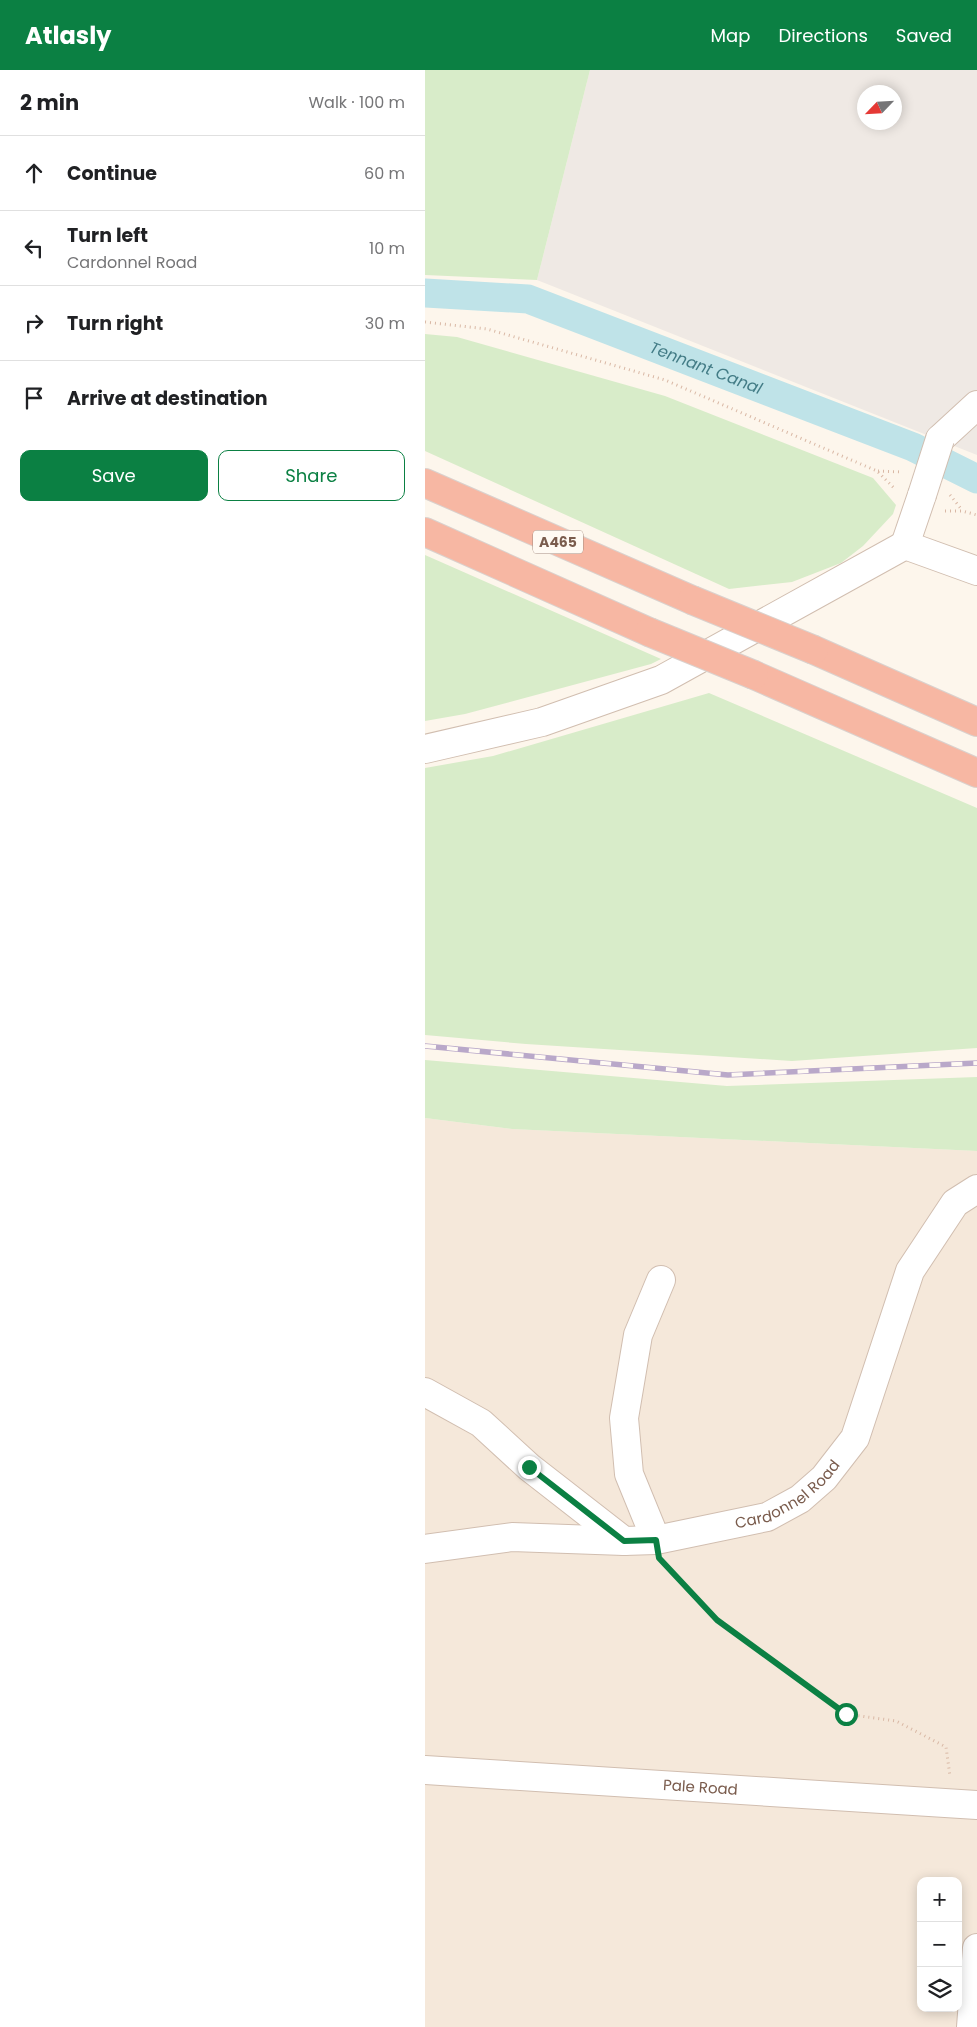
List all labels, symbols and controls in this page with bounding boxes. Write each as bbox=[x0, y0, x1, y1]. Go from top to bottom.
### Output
text: Atlasly bbox=[25, 19, 111, 52]
text: Map bbox=[711, 23, 750, 48]
text: Directions bbox=[778, 23, 868, 48]
text: Saved bbox=[896, 23, 952, 48]
north arrow bbox=[857, 85, 902, 130]
text: 2 min bbox=[20, 88, 79, 117]
text: Walk · 100 m bbox=[308, 91, 405, 114]
icon: ahead bbox=[20, 159, 48, 187]
text: Continue bbox=[67, 160, 157, 187]
text: 60 m bbox=[364, 162, 405, 185]
text: Turn left bbox=[67, 222, 148, 249]
icon: left bbox=[20, 234, 48, 262]
text: 10 m bbox=[369, 237, 405, 260]
text: Cardonnel Road bbox=[67, 251, 197, 274]
icon: right bbox=[20, 309, 48, 337]
text: Turn right bbox=[67, 310, 163, 337]
text: 30 m bbox=[365, 312, 405, 335]
water label: Tennant Canal bbox=[646, 336, 766, 400]
icon: arrive bbox=[20, 384, 48, 412]
text: Arrive at destination bbox=[67, 385, 268, 412]
button: Save bbox=[20, 450, 208, 501]
button: Share bbox=[218, 450, 405, 501]
road number: A465 bbox=[533, 531, 583, 554]
street label: Cardonnel Road bbox=[733, 1455, 844, 1533]
route end bbox=[518, 1456, 541, 1479]
route start bbox=[835, 1703, 858, 1726]
street label: Pale Road bbox=[662, 1774, 739, 1800]
map controls bbox=[917, 1877, 962, 2012]
button: + bbox=[917, 1877, 962, 1922]
button: − bbox=[917, 1922, 962, 1967]
button: layers bbox=[917, 1967, 962, 2012]

